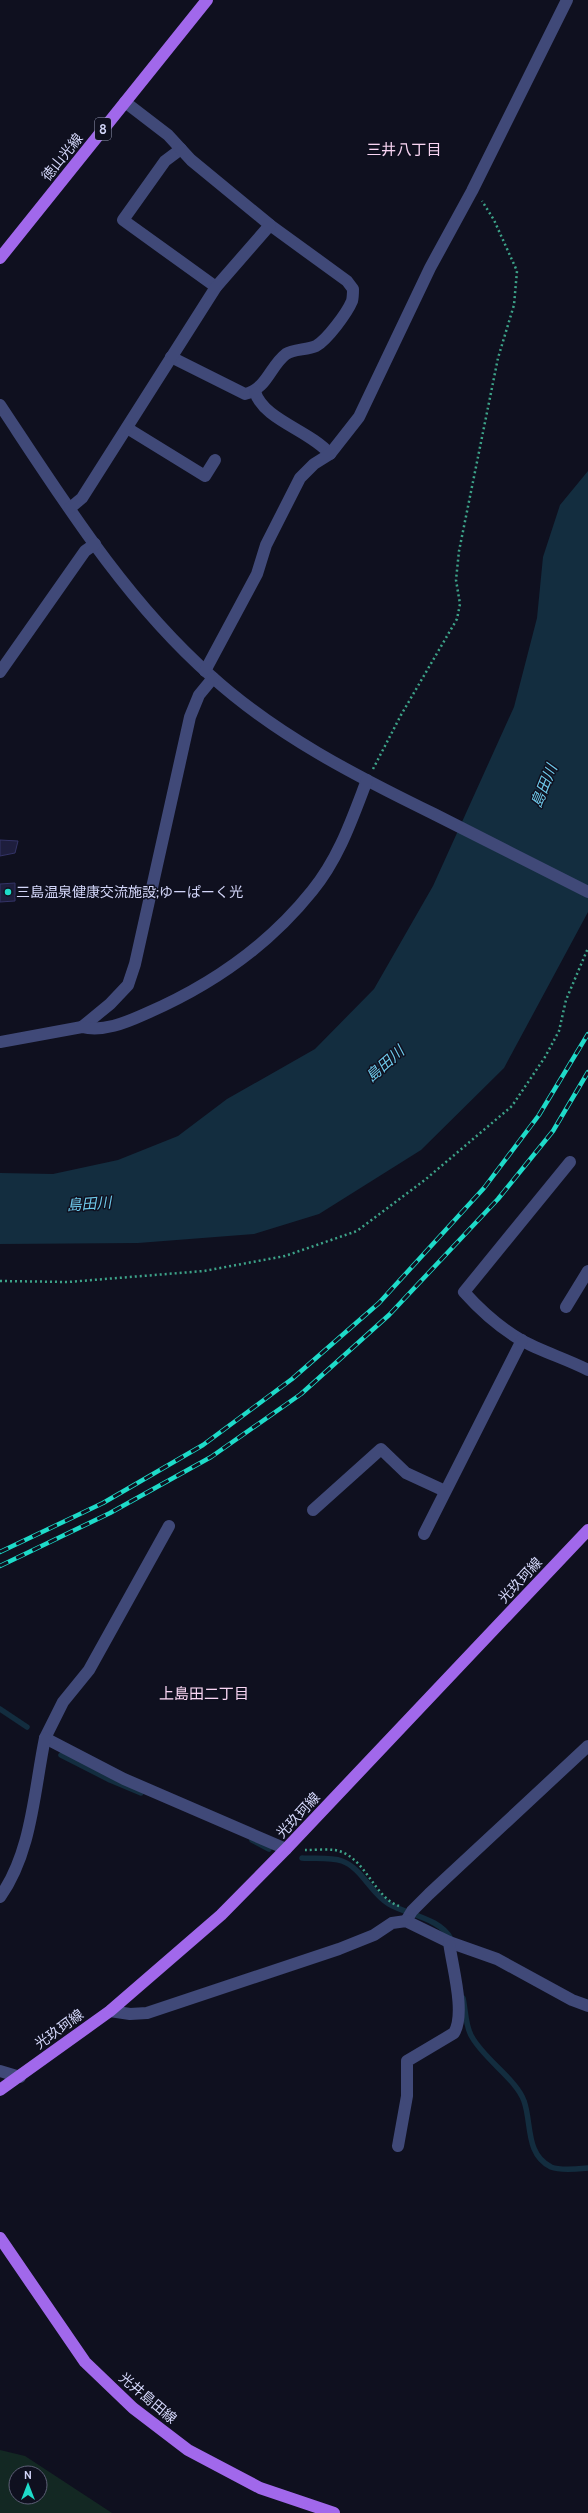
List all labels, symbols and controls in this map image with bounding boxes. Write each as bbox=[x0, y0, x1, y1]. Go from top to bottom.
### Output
road number: 8 bbox=[95, 118, 111, 140]
street label: 徳山光線 bbox=[37, 130, 87, 184]
district label: 三井八丁目 bbox=[366, 141, 442, 159]
water label: 島田川 bbox=[527, 760, 562, 810]
place label: 三島温泉健康交流施設;ゆーぱーく光 bbox=[16, 883, 243, 901]
marker: 三島温泉健康交流施設;ゆーぱーく光 bbox=[3, 887, 13, 897]
water label: 島田川 bbox=[362, 1041, 409, 1086]
water label: 島田川 bbox=[66, 1193, 114, 1215]
street label: 光玖珂線 bbox=[494, 1553, 546, 1607]
district label: 上島田二丁目 bbox=[159, 1685, 249, 1703]
street label: 光玖珂線 bbox=[272, 1788, 324, 1842]
street label: 光玖珂線 bbox=[31, 2005, 87, 2053]
street label: 光井島田線 bbox=[115, 2369, 181, 2427]
north arrow bbox=[8, 2465, 48, 2505]
text: N bbox=[24, 2468, 32, 2482]

